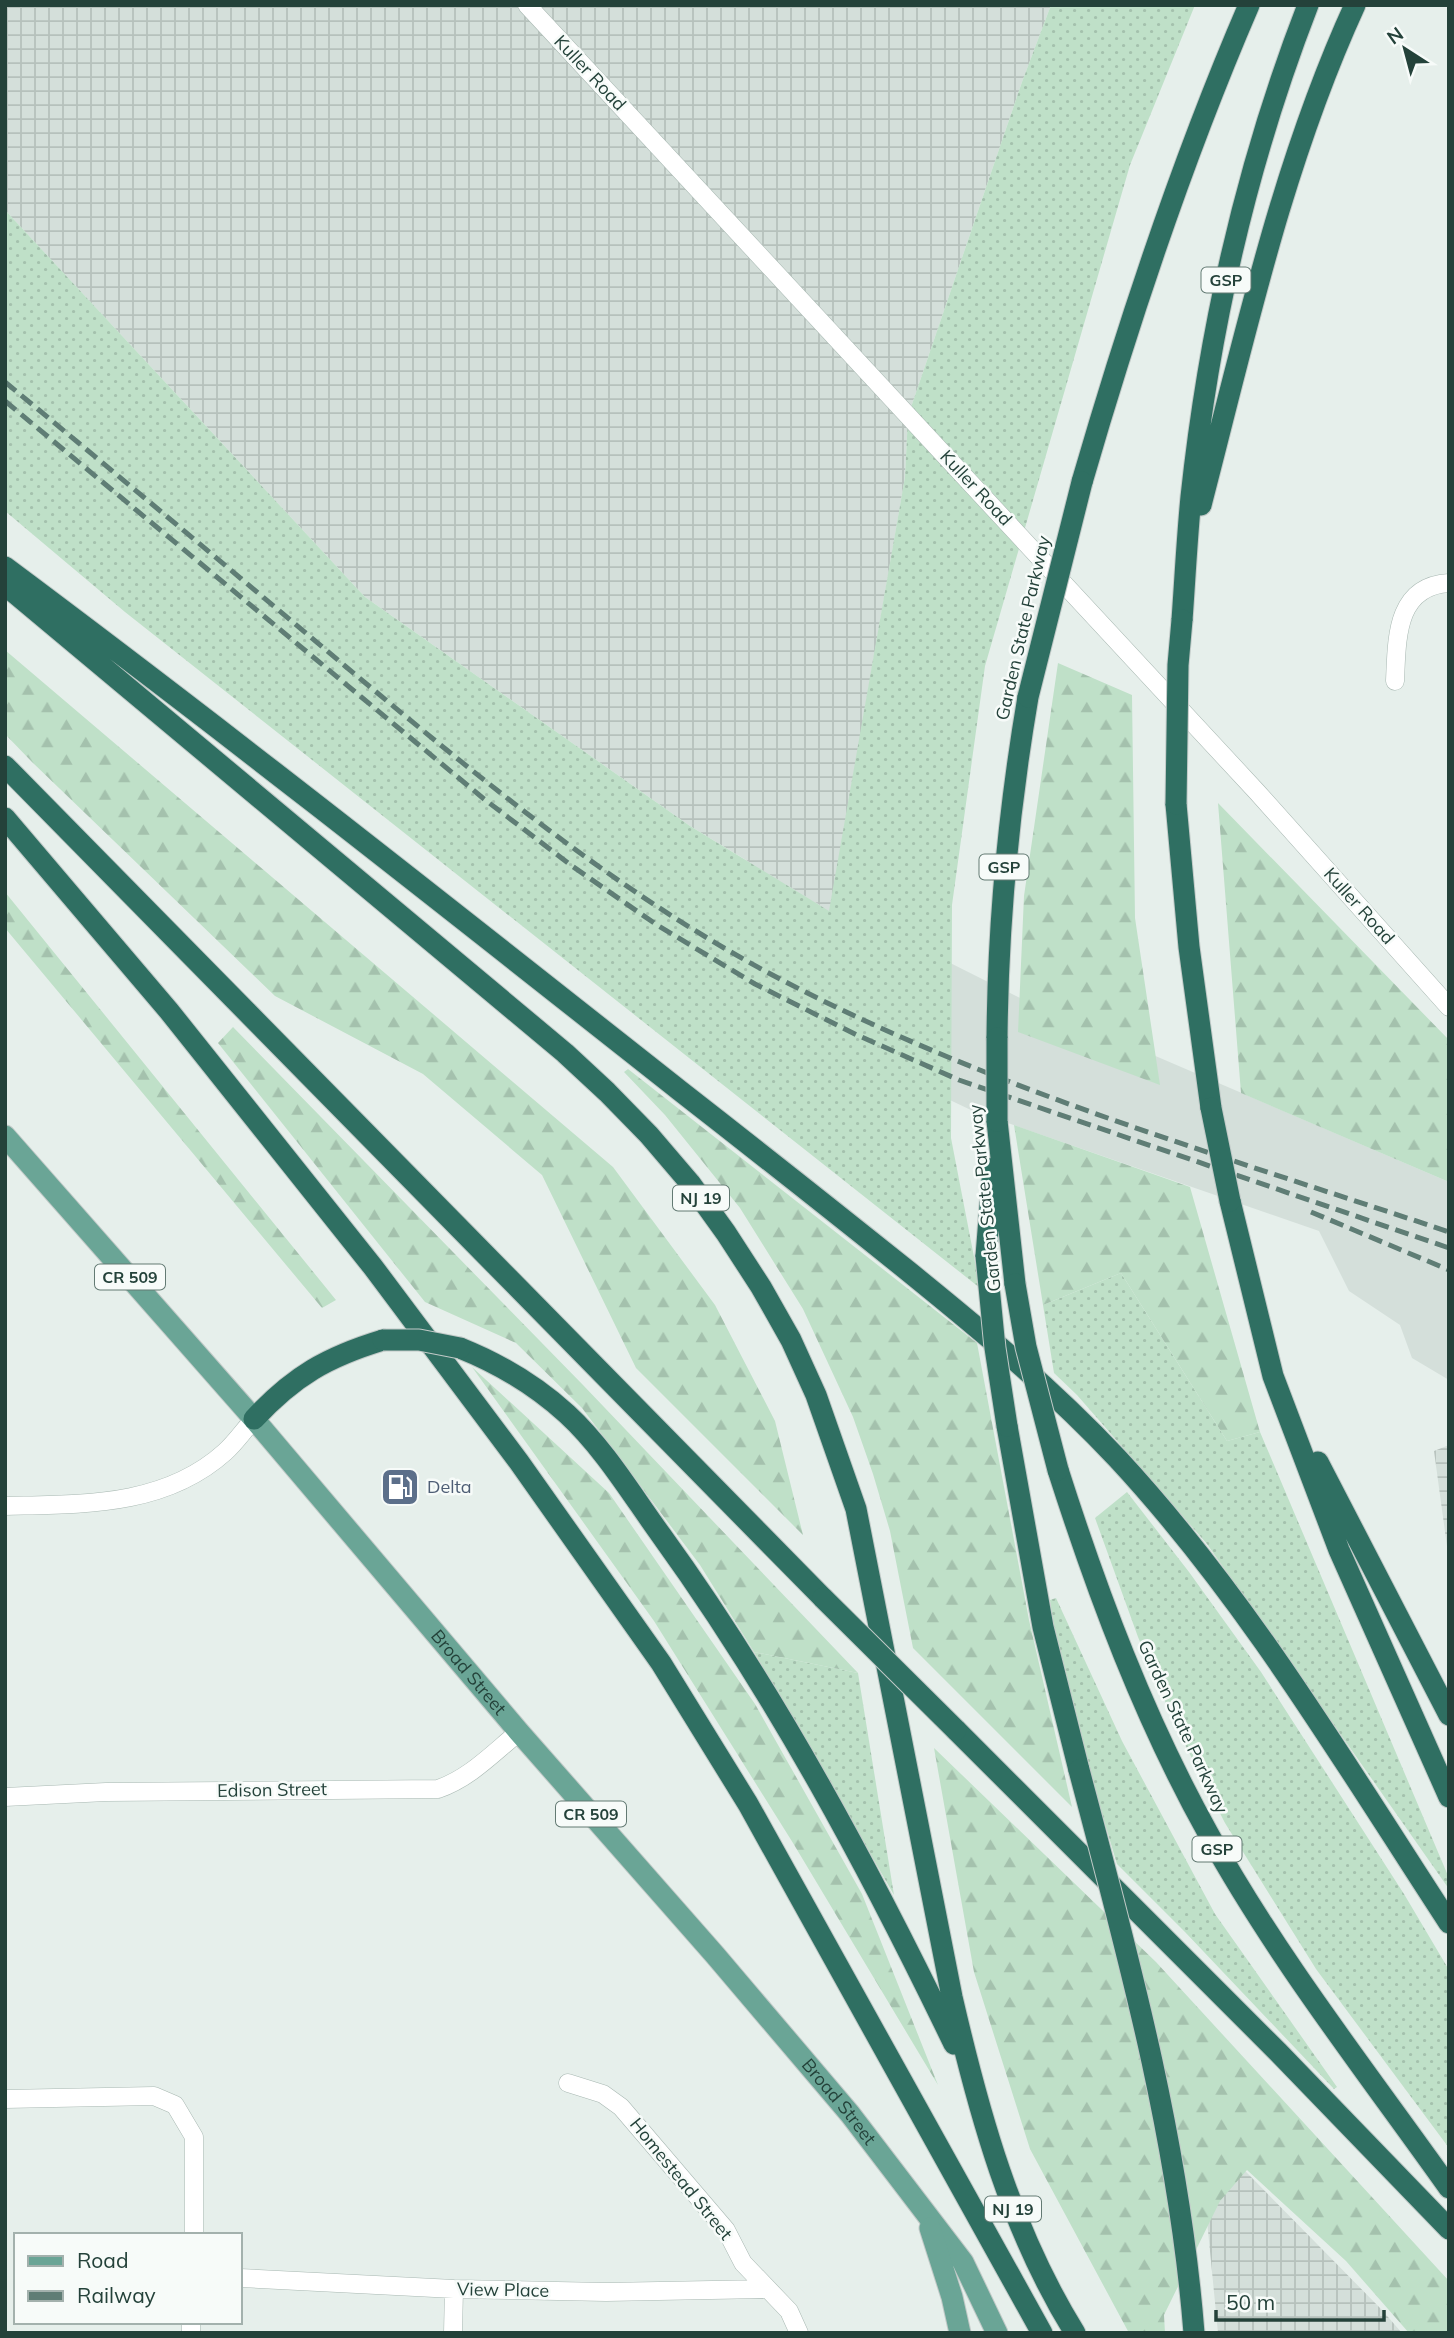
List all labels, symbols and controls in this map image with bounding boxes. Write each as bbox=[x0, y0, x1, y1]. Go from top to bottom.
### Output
north arrow bbox=[1370, 14, 1440, 84]
text: N bbox=[1382, 21, 1408, 49]
street label: Kuller Road bbox=[549, 30, 631, 115]
road number: GSP bbox=[1202, 268, 1250, 292]
street label: Kuller Road bbox=[935, 445, 1017, 530]
street label: Garden State Parkway bbox=[990, 533, 1055, 722]
road number: GSP bbox=[979, 854, 1028, 880]
street label: Kuller Road bbox=[1319, 863, 1400, 949]
street label: Garden State Parkway bbox=[963, 1103, 1006, 1293]
road number: NJ 19 bbox=[673, 1186, 729, 1210]
road number: CR 509 bbox=[95, 1264, 165, 1289]
fuel station icon: Delta bbox=[379, 1466, 421, 1508]
place label: Delta bbox=[427, 1475, 472, 1498]
street label: Broad Street bbox=[426, 1625, 512, 1720]
street label: Garden State Parkway bbox=[1133, 1636, 1234, 1817]
street label: Edison Street bbox=[217, 1777, 327, 1802]
road number: CR 509 bbox=[556, 1802, 626, 1826]
road number: GSP bbox=[1192, 1837, 1242, 1862]
street label: Broad Street bbox=[797, 2054, 881, 2149]
street label: Homestead Street bbox=[625, 2113, 738, 2244]
road number: NJ 19 bbox=[985, 2196, 1041, 2222]
legend bbox=[14, 2233, 242, 2324]
text: Road bbox=[77, 2247, 128, 2273]
street label: View Place bbox=[457, 2277, 549, 2302]
scale bar bbox=[1216, 2278, 1384, 2322]
text: Railway bbox=[77, 2282, 156, 2308]
text: 50 m bbox=[1226, 2289, 1275, 2315]

